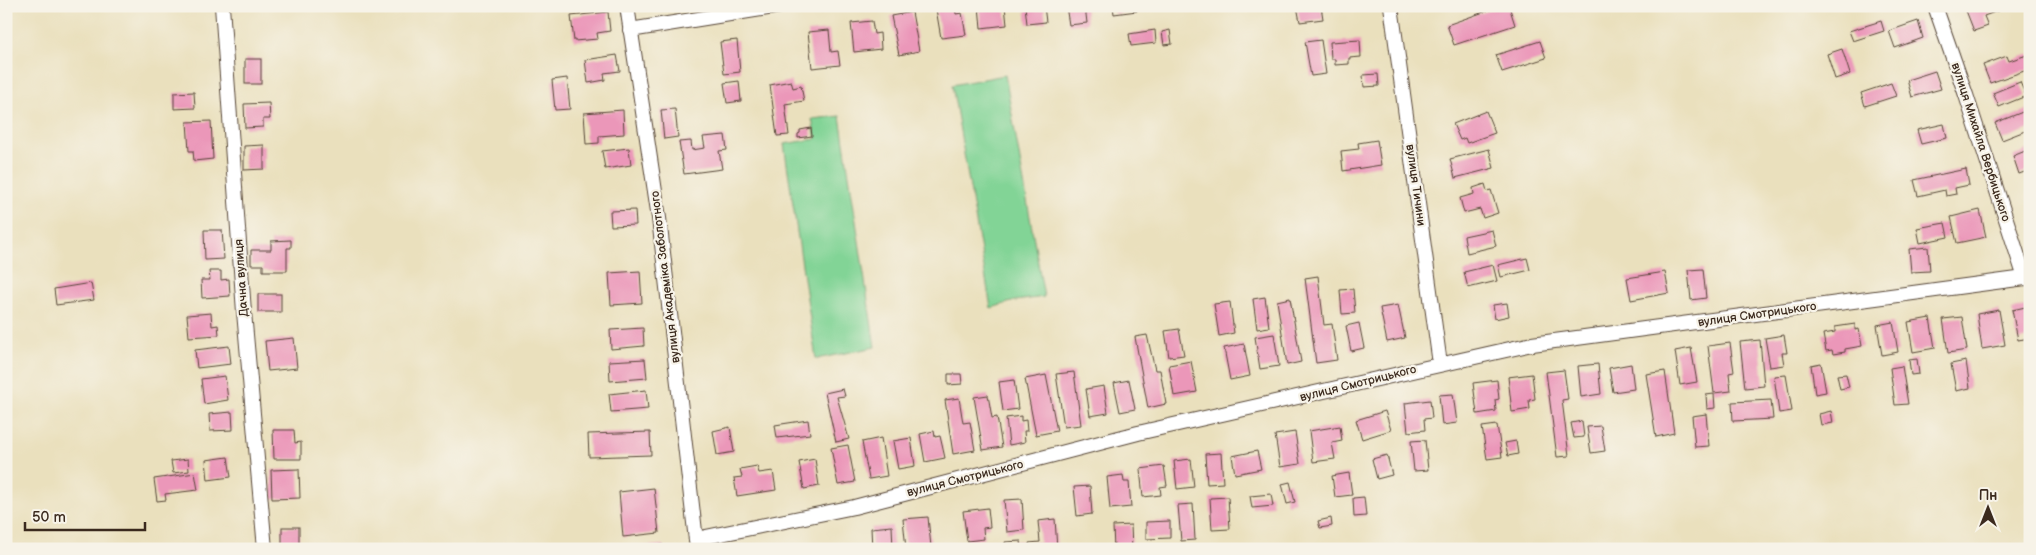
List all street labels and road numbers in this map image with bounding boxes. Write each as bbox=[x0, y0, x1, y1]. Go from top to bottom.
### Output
street label: вулиця Михайла Вербицького bbox=[1948, 61, 2013, 223]
street label: вулиця Тичини bbox=[1402, 143, 1429, 227]
street label: вулиця Академіка Заболотного bbox=[648, 190, 683, 364]
street label: Дачна вулиця bbox=[231, 238, 252, 317]
street label: вулиця Смотрицького bbox=[1697, 299, 1817, 330]
street label: вулиця Смотрицького bbox=[1298, 362, 1418, 405]
street label: вулиця Смотрицького bbox=[905, 457, 1025, 500]

